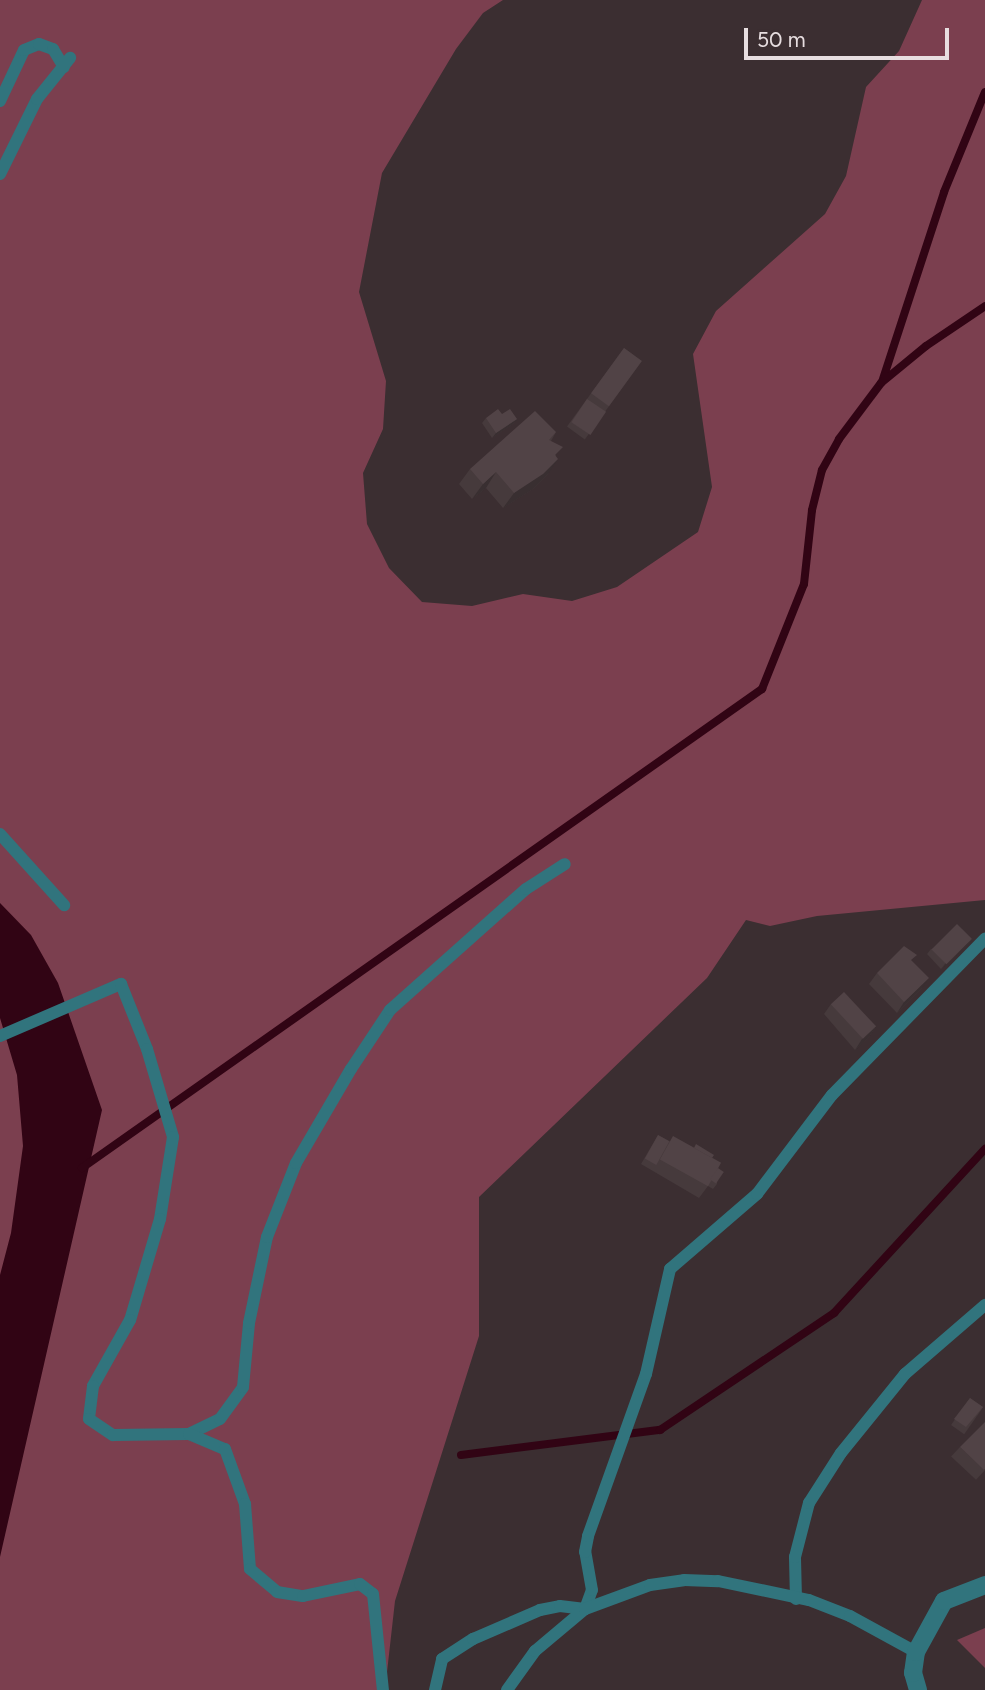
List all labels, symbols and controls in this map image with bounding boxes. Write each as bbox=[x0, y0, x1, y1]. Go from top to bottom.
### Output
scale bar bbox=[747, 14, 952, 58]
text: 50 m bbox=[757, 27, 806, 52]

